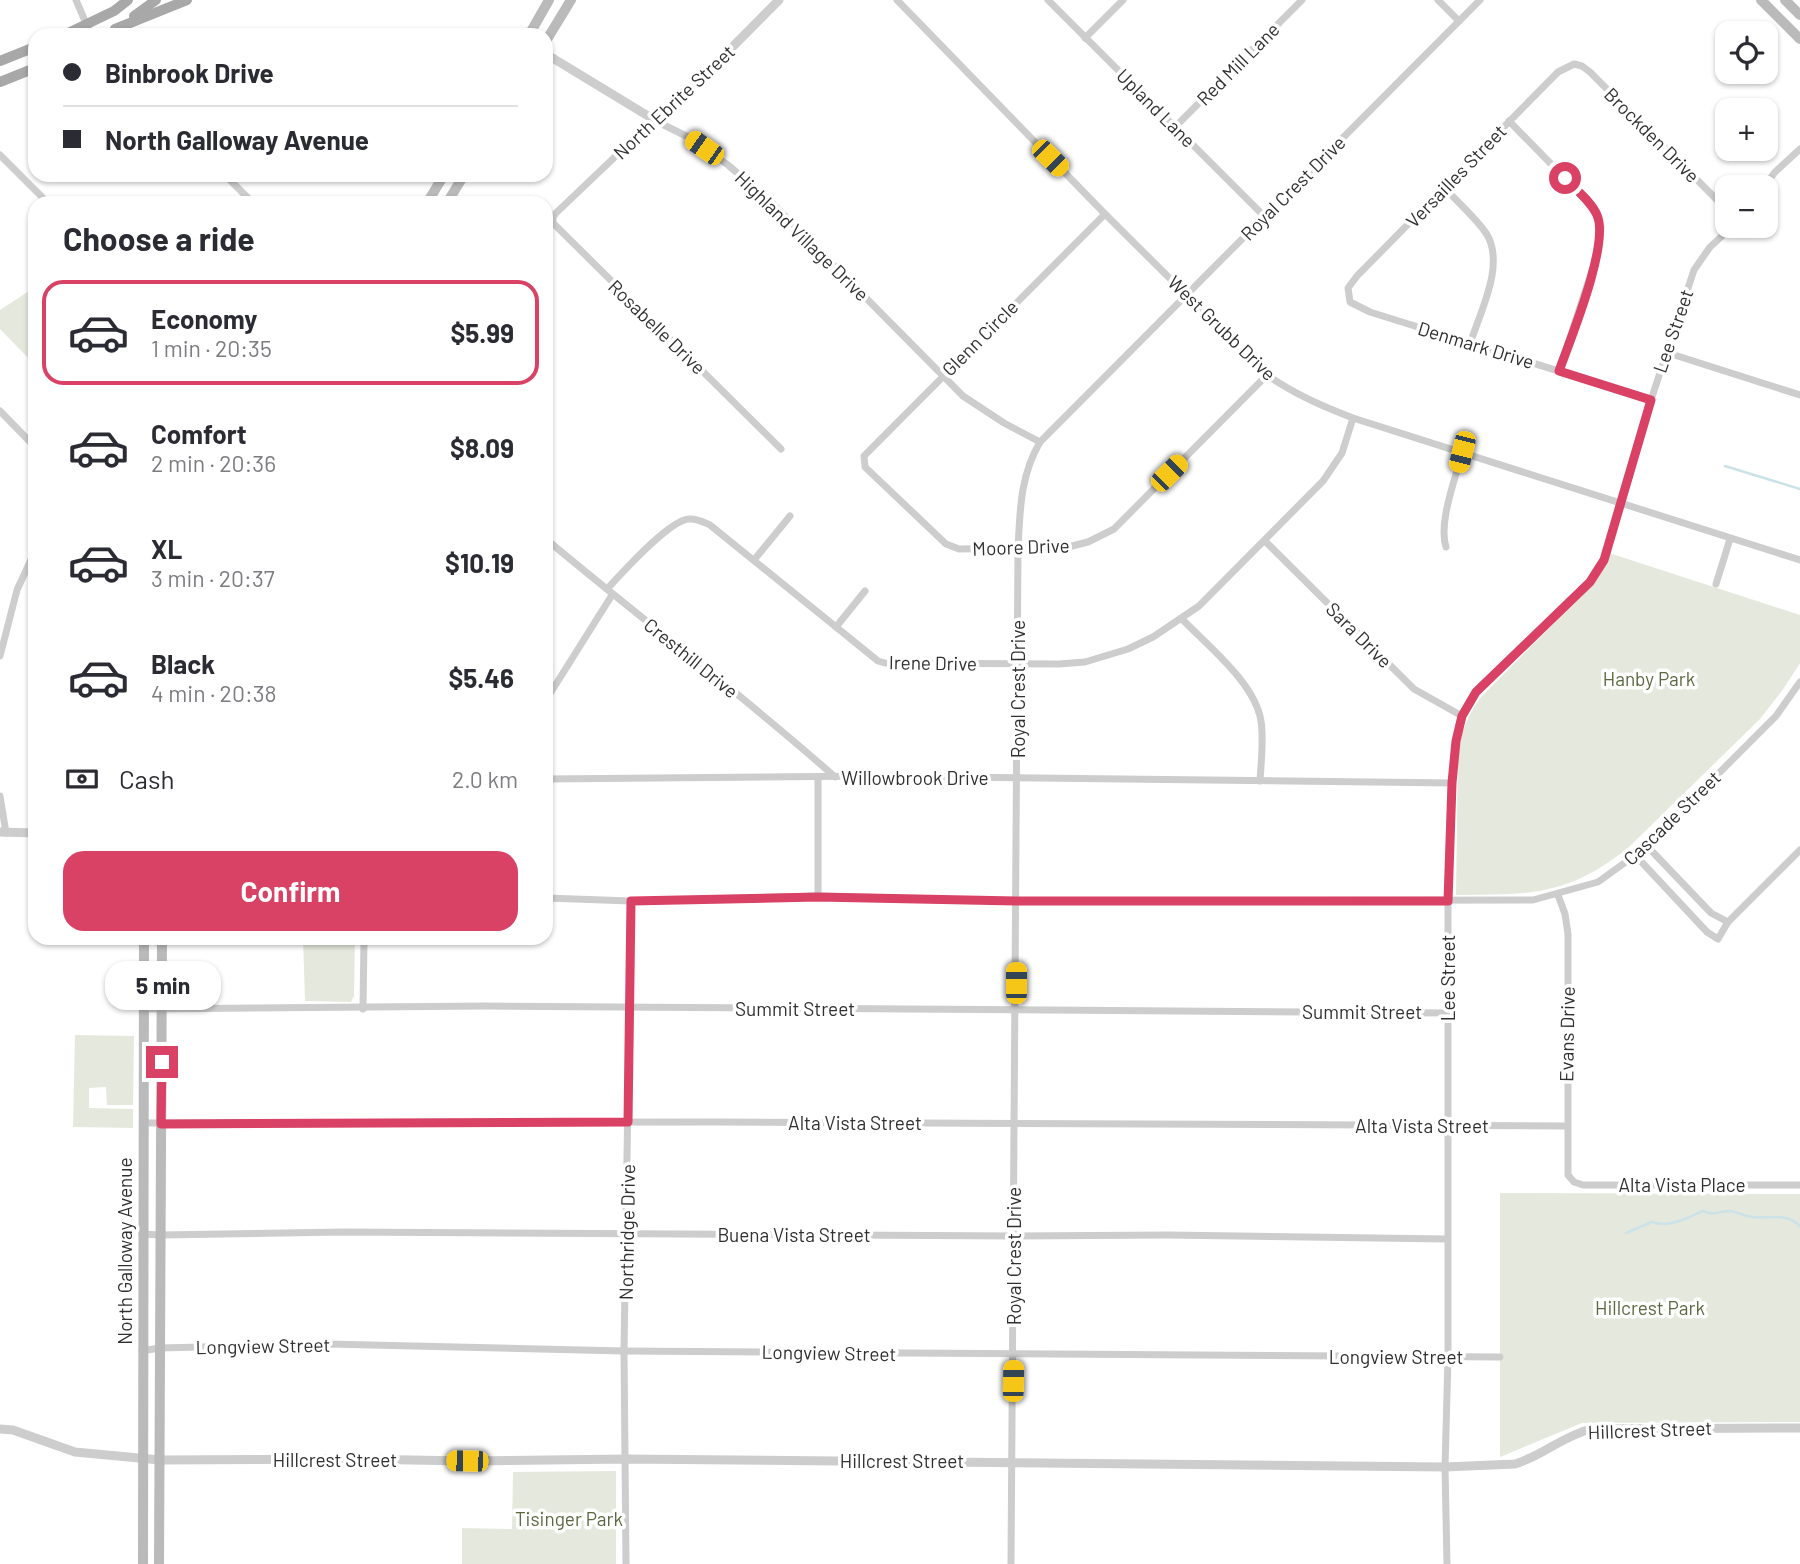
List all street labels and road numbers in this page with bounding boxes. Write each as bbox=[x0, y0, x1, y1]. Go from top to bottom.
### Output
street label: Red Mill Lane bbox=[1191, 17, 1284, 110]
street label: North Ebrite Street bbox=[608, 40, 739, 164]
street label: Upland Lane bbox=[1112, 63, 1201, 152]
street label: Brockden Drive bbox=[1600, 82, 1705, 187]
street label: Versailles Street bbox=[1401, 119, 1511, 232]
street label: Royal Crest Drive bbox=[1236, 131, 1350, 245]
street label: Highland Village Drive bbox=[731, 166, 874, 305]
street label: West Grubb Drive bbox=[1164, 270, 1281, 385]
street label: Rosabelle Drive bbox=[604, 275, 711, 379]
street label: Lee Street bbox=[1648, 286, 1698, 376]
street label: Glenn Circle bbox=[937, 295, 1022, 380]
street label: Denmark Drive bbox=[1415, 316, 1537, 373]
street label: Moore Drive bbox=[972, 533, 1070, 560]
street label: Sara Drive bbox=[1322, 597, 1397, 672]
street label: Cresthill Drive bbox=[640, 613, 743, 703]
street label: Royal Crest Drive bbox=[1006, 620, 1029, 758]
street label: Irene Drive bbox=[889, 650, 977, 675]
street label: Willowbrook Drive bbox=[841, 766, 989, 789]
street label: Cascade Street bbox=[1618, 766, 1725, 870]
street label: Lee Street bbox=[1436, 935, 1459, 1021]
street label: Evans Drive bbox=[1554, 986, 1579, 1082]
street label: Summit Street bbox=[735, 997, 855, 1020]
street label: Summit Street bbox=[1302, 1000, 1422, 1023]
street label: Alta Vista Street bbox=[788, 1111, 922, 1134]
street label: Alta Vista Street bbox=[1355, 1114, 1489, 1137]
street label: North Galloway Avenue bbox=[113, 1157, 136, 1345]
street label: Northridge Drive bbox=[614, 1164, 639, 1300]
street label: Alta Vista Place bbox=[1618, 1173, 1746, 1196]
street label: Royal Crest Drive bbox=[1002, 1187, 1025, 1325]
street label: Buena Vista Street bbox=[717, 1223, 871, 1246]
street label: Longview Street bbox=[195, 1333, 331, 1358]
street label: Longview Street bbox=[761, 1340, 897, 1365]
street label: Longview Street bbox=[1329, 1345, 1463, 1368]
street label: Hillcrest Street bbox=[1587, 1416, 1713, 1443]
street label: Hillcrest Street bbox=[273, 1448, 397, 1471]
street label: Hillcrest Street bbox=[840, 1449, 964, 1472]

